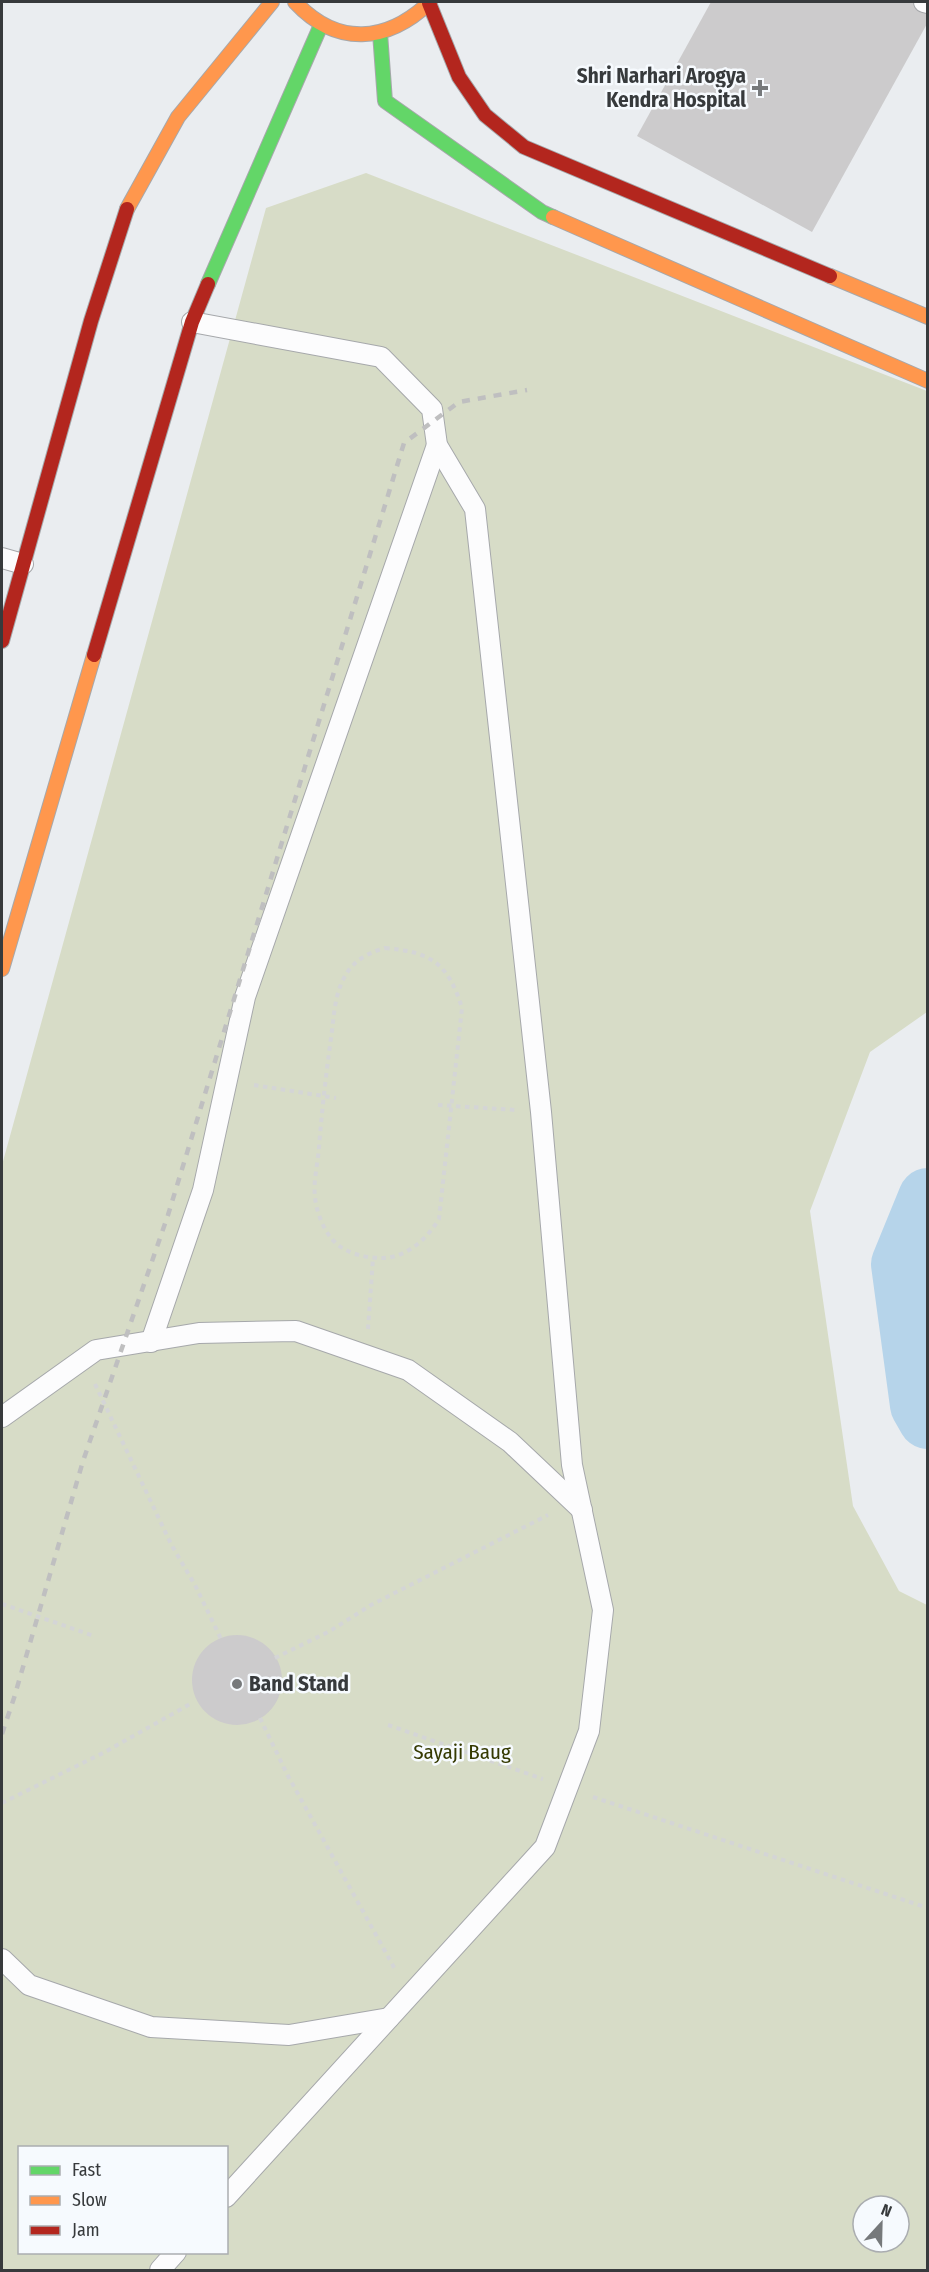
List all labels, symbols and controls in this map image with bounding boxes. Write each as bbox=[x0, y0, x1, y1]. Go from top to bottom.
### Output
place label: Shri Narhari Arogya Kendra Hospital bbox=[577, 63, 746, 113]
marker: Shri Narhari Arogya Kendra Hospital bbox=[751, 79, 769, 97]
place label: Band Stand bbox=[249, 1671, 349, 1697]
marker: Band Stand bbox=[230, 1677, 244, 1691]
park label: Sayaji Baug bbox=[413, 1739, 511, 1765]
legend bbox=[18, 2146, 228, 2254]
text: Fast bbox=[72, 2159, 101, 2181]
text: Slow bbox=[72, 2189, 107, 2211]
north arrow bbox=[851, 2194, 911, 2254]
text: N bbox=[878, 2200, 894, 2221]
text: Jam bbox=[72, 2219, 100, 2241]

